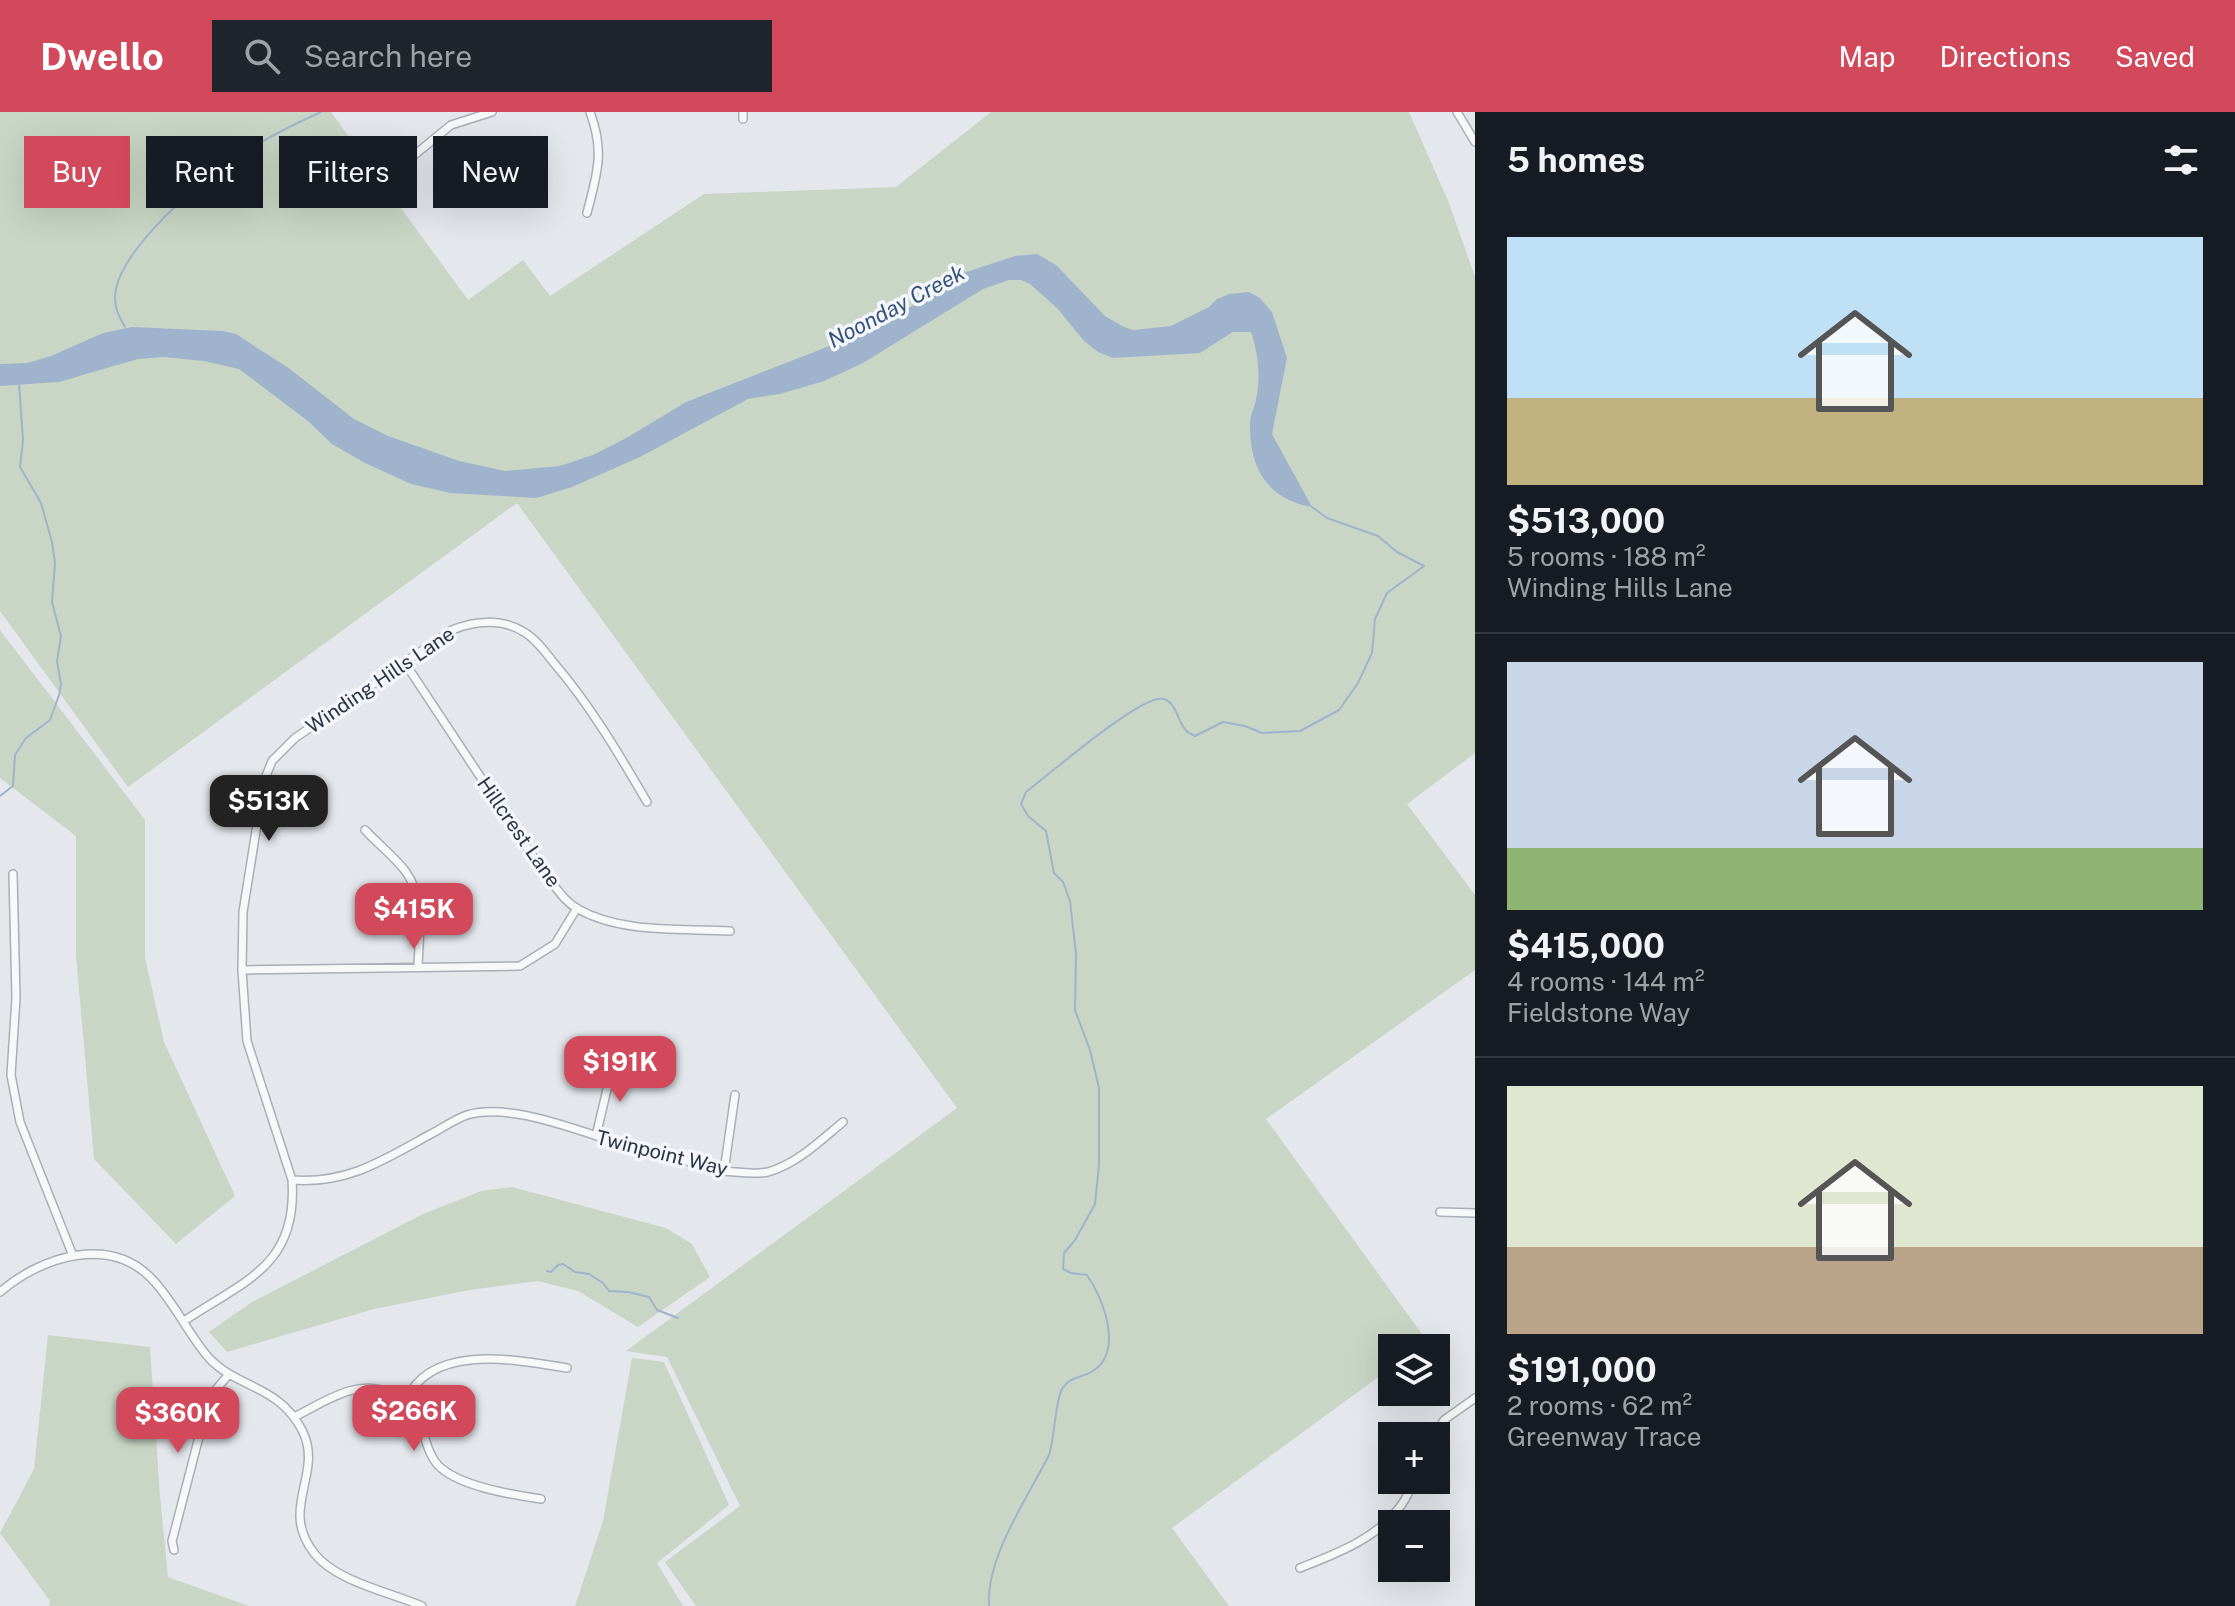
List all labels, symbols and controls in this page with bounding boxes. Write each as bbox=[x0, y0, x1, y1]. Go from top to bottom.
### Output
search box bbox=[212, 20, 772, 92]
text: Dwello bbox=[40, 34, 164, 79]
icon: search bbox=[240, 34, 284, 78]
text: Search here bbox=[304, 38, 472, 74]
text: Map bbox=[1839, 40, 1895, 73]
text: Directions bbox=[1939, 40, 2071, 73]
text: Saved bbox=[2115, 40, 2195, 73]
chip: Buy bbox=[24, 136, 130, 208]
chip: Rent bbox=[146, 136, 263, 208]
chip: Filters bbox=[279, 136, 417, 208]
chip: New bbox=[433, 136, 548, 208]
icon: filters bbox=[2159, 138, 2203, 182]
text: 5 homes bbox=[1507, 140, 1645, 180]
water label: Noonday Creek bbox=[823, 259, 969, 353]
icon: home bbox=[1783, 289, 1927, 433]
text: $513,000 bbox=[1507, 501, 1665, 541]
text: 5 rooms · 188 m² bbox=[1507, 541, 1706, 572]
text: Winding Hills Lane bbox=[1507, 572, 1733, 603]
street label: Winding Hills Lane bbox=[301, 621, 459, 739]
icon: home bbox=[1783, 714, 1927, 858]
street label: Hillcrest Lane bbox=[472, 772, 566, 892]
pin: $513K bbox=[213, 775, 325, 843]
text: $513K bbox=[228, 785, 310, 816]
pin: $415K bbox=[358, 883, 470, 951]
text: $415K bbox=[373, 893, 455, 924]
text: $415,000 bbox=[1507, 926, 1665, 966]
text: 4 rooms · 144 m² bbox=[1507, 966, 1705, 997]
text: Fieldstone Way bbox=[1507, 997, 1690, 1028]
pin: $191K bbox=[564, 1036, 676, 1104]
text: $191K bbox=[582, 1046, 658, 1077]
street label: Twinpoint Way bbox=[594, 1125, 730, 1181]
icon: home bbox=[1783, 1138, 1927, 1282]
map controls bbox=[1378, 1334, 1450, 1582]
button: layers bbox=[1378, 1334, 1450, 1406]
text: $191,000 bbox=[1507, 1350, 1657, 1390]
pin: $266K bbox=[358, 1385, 470, 1453]
pin: $360K bbox=[122, 1387, 234, 1455]
text: 2 rooms · 62 m² bbox=[1507, 1390, 1692, 1421]
text: $266K bbox=[370, 1395, 458, 1426]
text: $360K bbox=[134, 1397, 222, 1428]
text: Greenway Trace bbox=[1507, 1421, 1702, 1452]
button: + bbox=[1378, 1422, 1450, 1494]
button: − bbox=[1378, 1510, 1450, 1582]

